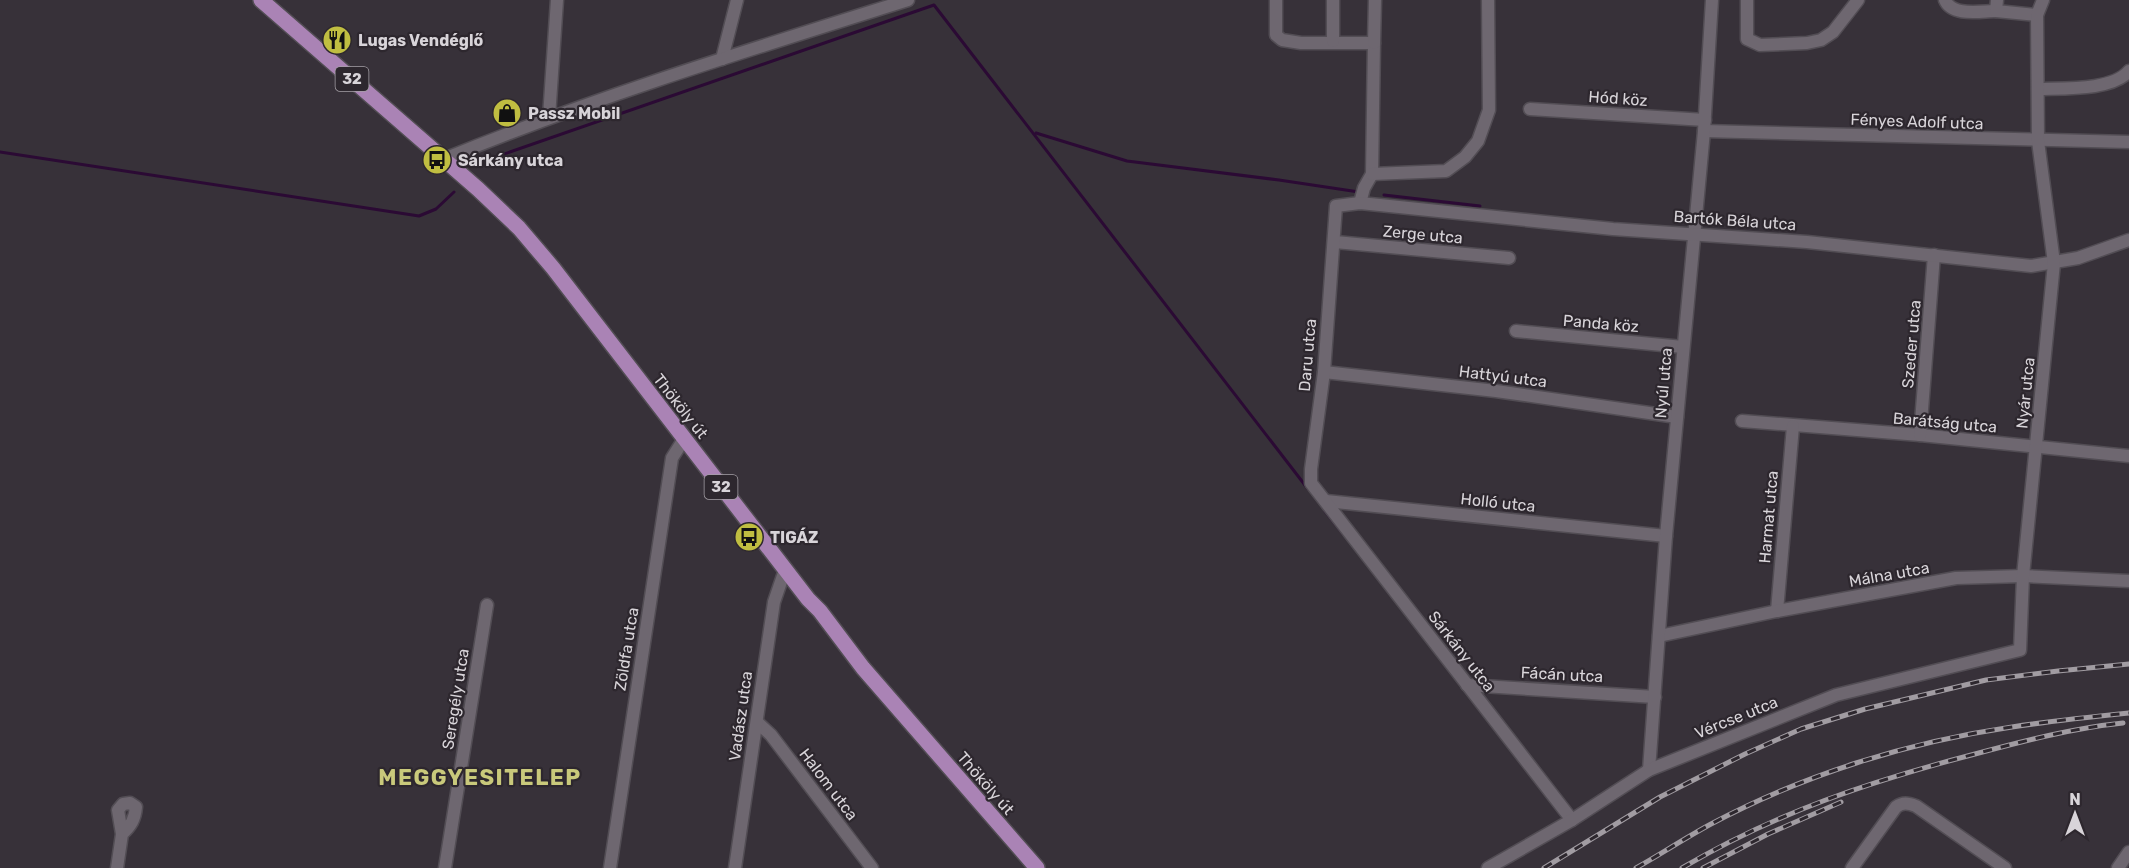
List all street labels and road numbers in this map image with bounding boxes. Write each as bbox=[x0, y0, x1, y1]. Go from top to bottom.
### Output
road number: 32 bbox=[336, 67, 368, 91]
street label: Hód köz bbox=[1588, 87, 1648, 110]
street label: Fényes Adolf utca bbox=[1850, 110, 1984, 133]
street label: Bartók Béla utca bbox=[1673, 207, 1797, 234]
street label: Zerge utca bbox=[1382, 222, 1464, 247]
street label: Szeder utca bbox=[1898, 299, 1925, 389]
street label: Panda köz bbox=[1562, 311, 1640, 336]
street label: Daru utca bbox=[1295, 318, 1320, 392]
street label: Nyúl utca bbox=[1651, 347, 1676, 419]
street label: Nyár utca bbox=[2012, 356, 2039, 430]
street label: Hattyú utca bbox=[1458, 362, 1548, 391]
street label: Thököly út bbox=[649, 370, 712, 443]
street label: Barátság utca bbox=[1892, 408, 1998, 437]
street label: Harmat utca bbox=[1755, 470, 1782, 564]
road number: 32 bbox=[704, 475, 738, 499]
street label: Holló utca bbox=[1460, 489, 1536, 516]
street label: Málna utca bbox=[1847, 558, 1931, 591]
street label: Zöldfa utca bbox=[611, 606, 642, 692]
street label: Sárkány utca bbox=[1424, 607, 1499, 695]
street label: Seregély utca bbox=[438, 647, 473, 751]
street label: Fácán utca bbox=[1520, 663, 1604, 686]
street label: Vadász utca bbox=[725, 670, 756, 762]
street label: Vércse utca bbox=[1692, 692, 1781, 743]
street label: Halom utca bbox=[795, 745, 862, 824]
street label: Thököly út bbox=[953, 748, 1018, 819]

